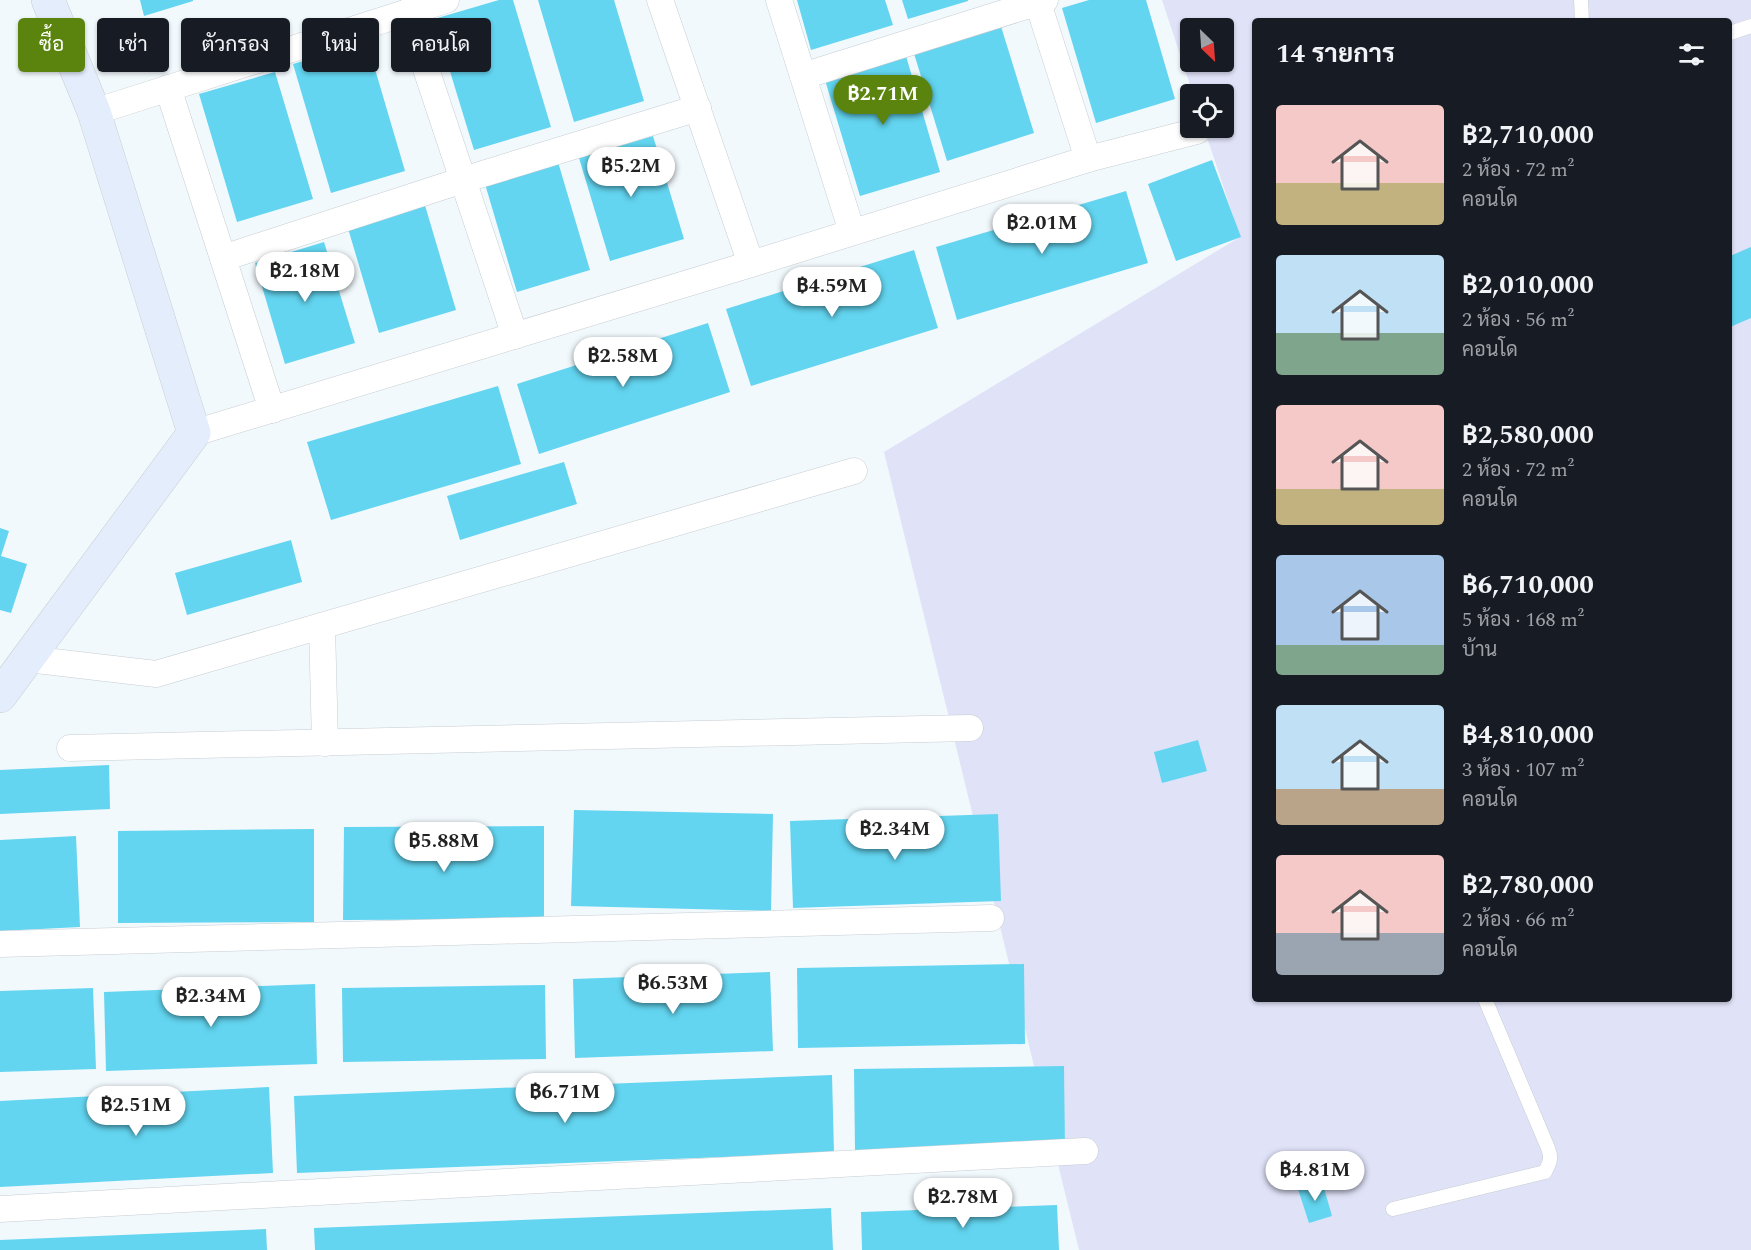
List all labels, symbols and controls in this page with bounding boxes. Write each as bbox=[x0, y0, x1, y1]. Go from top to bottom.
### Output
chip: ซื้อ bbox=[18, 18, 85, 72]
chip: เช่า bbox=[97, 18, 169, 72]
chip: ตัวกรอง bbox=[181, 18, 290, 72]
chip: ใหม่ bbox=[302, 18, 379, 72]
chip: คอนโด bbox=[391, 18, 491, 72]
north arrow bbox=[1180, 18, 1234, 72]
map controls bbox=[1180, 18, 1234, 138]
text: 14 รายการ bbox=[1276, 34, 1395, 74]
icon: filters bbox=[1675, 38, 1708, 71]
pin: ฿2.71M bbox=[834, 75, 932, 126]
text: ฿2.71M bbox=[848, 79, 918, 109]
button: locate bbox=[1180, 84, 1234, 138]
text: ฿2,710,000 bbox=[1462, 115, 1594, 155]
icon: home bbox=[1324, 129, 1396, 201]
pin: ฿5.2M bbox=[589, 147, 673, 198]
text: ฿5.2M bbox=[601, 151, 661, 181]
text: 2 ห้อง · 72 m² bbox=[1462, 155, 1574, 185]
text: คอนโด bbox=[1462, 185, 1518, 215]
pin: ฿2.01M bbox=[993, 204, 1091, 255]
text: ฿2.01M bbox=[1007, 208, 1077, 238]
pin: ฿2.18M bbox=[256, 252, 354, 303]
text: ฿2.18M bbox=[270, 256, 340, 286]
text: ฿2,010,000 bbox=[1462, 265, 1594, 305]
pin: ฿4.59M bbox=[783, 267, 881, 318]
text: ฿4.59M bbox=[797, 271, 867, 301]
icon: home bbox=[1324, 279, 1396, 351]
text: 2 ห้อง · 56 m² bbox=[1462, 305, 1574, 335]
text: คอนโด bbox=[1462, 335, 1518, 365]
pin: ฿2.58M bbox=[574, 337, 672, 388]
text: ฿2.58M bbox=[588, 341, 658, 371]
text: ฿2,580,000 bbox=[1462, 415, 1594, 455]
icon: home bbox=[1324, 429, 1396, 501]
text: 2 ห้อง · 72 m² bbox=[1462, 455, 1574, 485]
text: คอนโด bbox=[1462, 485, 1518, 515]
text: ฿6,710,000 bbox=[1462, 565, 1594, 605]
icon: home bbox=[1324, 579, 1396, 651]
text: 5 ห้อง · 168 m² bbox=[1462, 605, 1584, 635]
text: บ้าน bbox=[1462, 635, 1497, 665]
text: ฿4,810,000 bbox=[1462, 715, 1594, 755]
icon: home bbox=[1324, 729, 1396, 801]
text: 3 ห้อง · 107 m² bbox=[1462, 755, 1584, 785]
text: คอนโด bbox=[1462, 785, 1518, 815]
pin: ฿2.34M bbox=[846, 810, 944, 861]
text: ฿2.34M bbox=[860, 814, 930, 844]
pin: ฿5.88M bbox=[395, 822, 493, 873]
text: ฿5.88M bbox=[409, 826, 479, 856]
text: ฿2,780,000 bbox=[1462, 865, 1594, 905]
icon: home bbox=[1324, 879, 1396, 951]
text: 2 ห้อง · 66 m² bbox=[1462, 905, 1574, 935]
text: คอนโด bbox=[1462, 935, 1518, 965]
pin: ฿6.53M bbox=[624, 964, 722, 1015]
text: ฿6.53M bbox=[638, 968, 708, 998]
pin: ฿2.34M bbox=[162, 977, 260, 1028]
text: ฿2.34M bbox=[176, 981, 246, 1011]
pin: ฿6.71M bbox=[516, 1073, 614, 1124]
text: ฿6.71M bbox=[530, 1077, 600, 1107]
pin: ฿2.51M bbox=[87, 1086, 185, 1137]
text: ฿2.51M bbox=[101, 1090, 171, 1120]
pin: ฿4.81M bbox=[1266, 1151, 1364, 1202]
text: ฿4.81M bbox=[1280, 1155, 1350, 1185]
pin: ฿2.78M bbox=[914, 1178, 1012, 1229]
text: ฿2.78M bbox=[928, 1182, 998, 1212]

